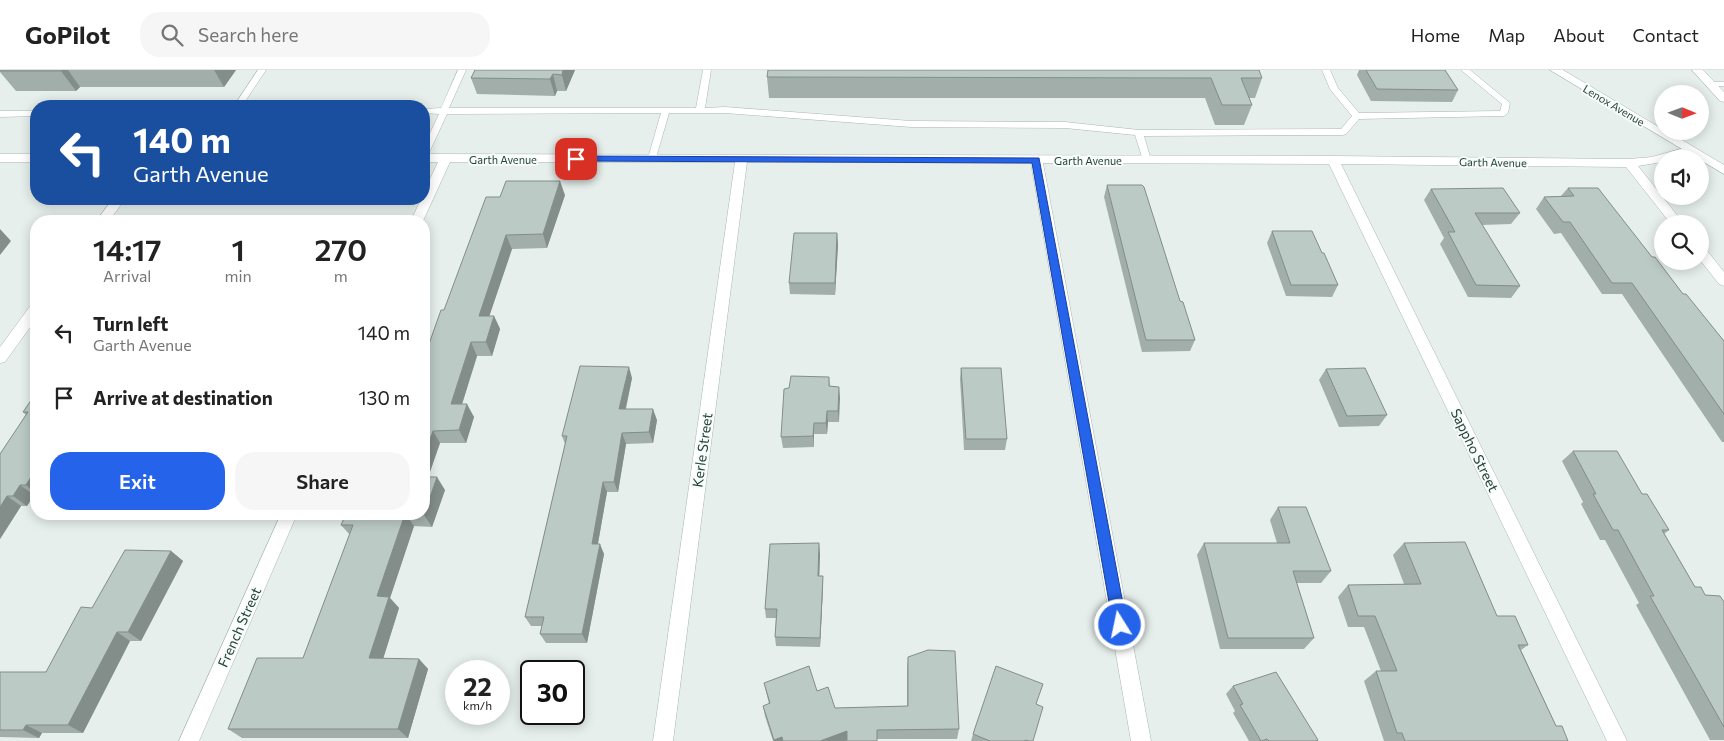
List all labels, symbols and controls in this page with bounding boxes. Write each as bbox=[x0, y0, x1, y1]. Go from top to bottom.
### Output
search box bbox=[140, 12, 490, 57]
text: GoPilot bbox=[25, 20, 110, 49]
icon: search bbox=[158, 21, 186, 49]
text: Search here bbox=[198, 23, 299, 46]
text: Home bbox=[1411, 24, 1460, 46]
text: Map bbox=[1488, 24, 1525, 46]
text: About bbox=[1553, 24, 1605, 46]
text: Contact bbox=[1633, 24, 1699, 46]
street label: Lenox Avenue bbox=[1581, 82, 1647, 129]
north arrow bbox=[1654, 85, 1709, 140]
map controls bbox=[1654, 85, 1709, 270]
text: 140 m bbox=[133, 117, 231, 160]
icon: left bbox=[50, 120, 115, 185]
pin bbox=[555, 138, 597, 180]
icon: arrive bbox=[562, 145, 590, 173]
button: sound bbox=[1654, 150, 1709, 205]
street label: Garth Avenue bbox=[469, 153, 537, 166]
street label: Garth Avenue bbox=[1054, 154, 1122, 167]
street label: Garth Avenue bbox=[1459, 155, 1527, 169]
text: Garth Avenue bbox=[133, 160, 269, 187]
button: search bbox=[1654, 215, 1709, 270]
text: 14:17 bbox=[93, 230, 162, 267]
text: 1 bbox=[231, 230, 245, 267]
text: 270 bbox=[314, 230, 367, 267]
text: Arrival bbox=[103, 266, 151, 285]
text: min bbox=[224, 266, 252, 285]
text: m bbox=[334, 266, 348, 285]
text: Turn left bbox=[93, 312, 168, 335]
icon: left bbox=[50, 319, 78, 347]
text: 140 m bbox=[358, 321, 410, 344]
text: Garth Avenue bbox=[93, 335, 192, 354]
icon: arrive bbox=[50, 384, 78, 412]
text: Arrive at destination bbox=[93, 386, 273, 409]
text: 130 m bbox=[358, 386, 410, 409]
street label: Sappho Street bbox=[1447, 405, 1503, 495]
street label: Kerle Street bbox=[688, 411, 716, 488]
button: Exit bbox=[50, 452, 225, 510]
button: Share bbox=[235, 452, 410, 510]
street label: French Street bbox=[214, 584, 264, 670]
position arrow bbox=[1093, 598, 1145, 650]
speed limit sign: 30 bbox=[520, 660, 585, 725]
text: 22 bbox=[463, 671, 492, 701]
text: km/h bbox=[463, 698, 492, 712]

